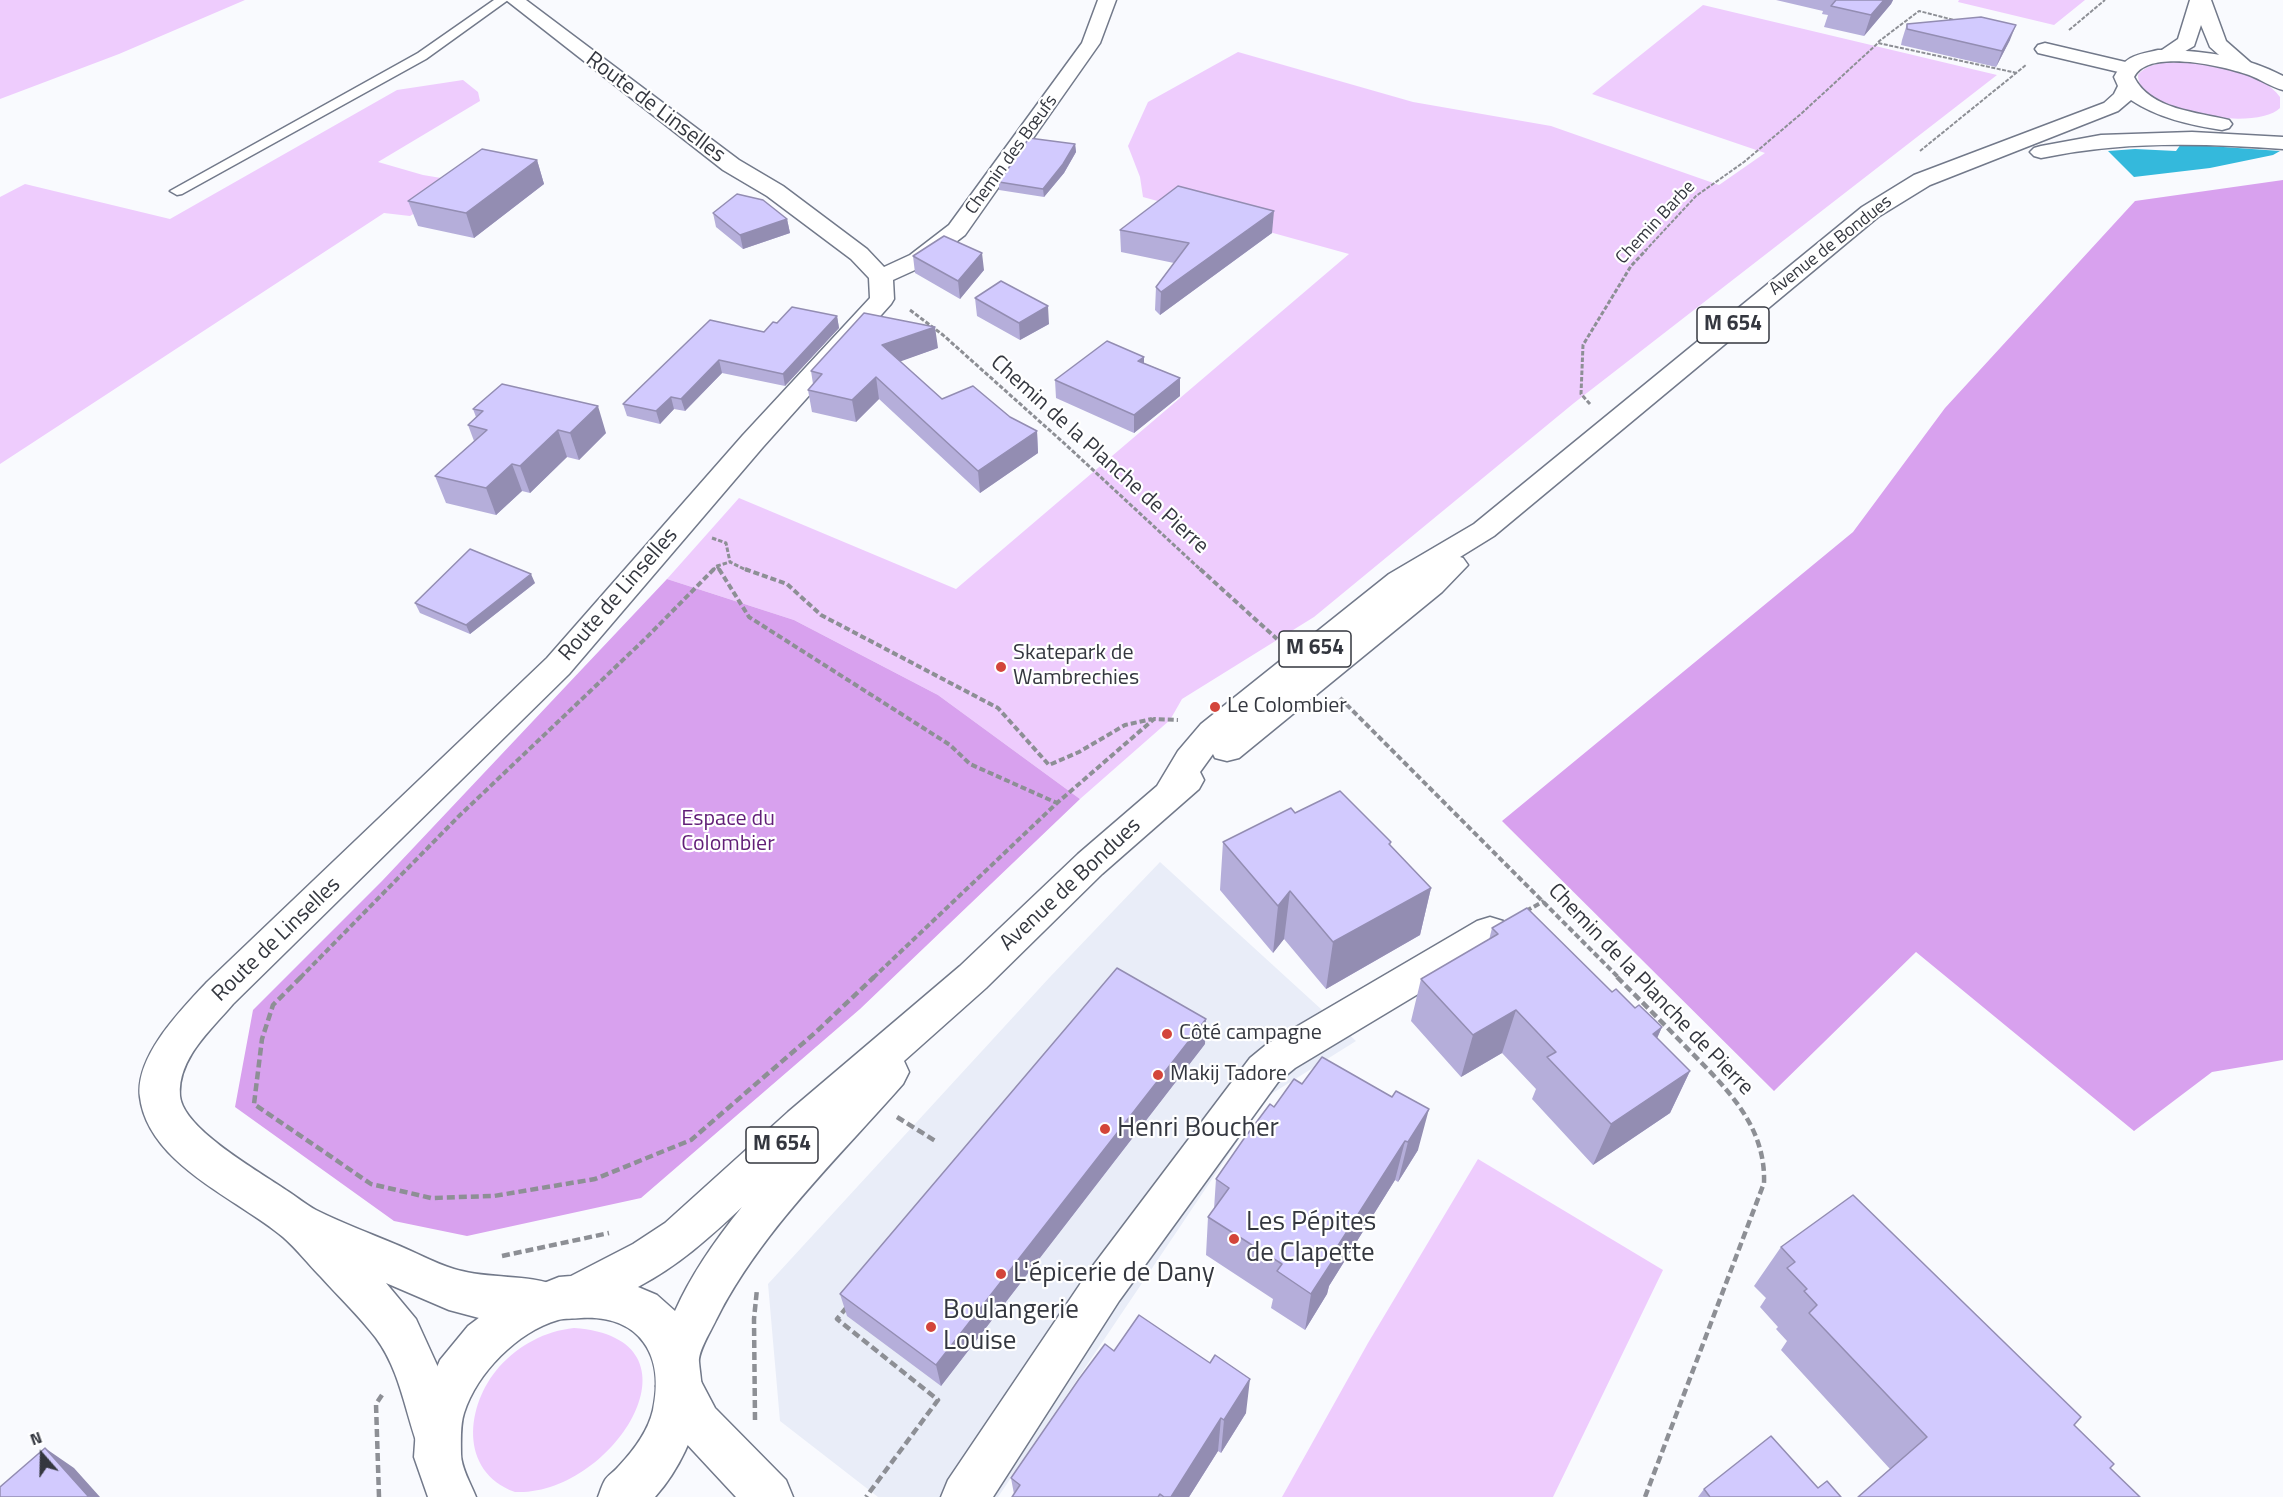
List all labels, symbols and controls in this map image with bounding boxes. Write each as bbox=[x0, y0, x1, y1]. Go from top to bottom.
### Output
street label: Route de Linselles bbox=[580, 47, 730, 169]
street label: Chemin des Bœufs bbox=[961, 91, 1063, 219]
street label: Chemin Barbe bbox=[1612, 177, 1700, 269]
street label: Avenue de Bondues bbox=[1765, 191, 1897, 301]
road number: M 654 bbox=[1697, 307, 1769, 343]
street label: Chemin de la Planche de Pierre bbox=[985, 350, 1213, 560]
street label: Route de Linselles bbox=[554, 523, 684, 667]
road number: M 654 bbox=[1279, 631, 1351, 667]
place label: Skatepark de Wambrechies bbox=[1013, 641, 1139, 692]
marker: Skatepark de Wambrechies bbox=[994, 660, 1008, 674]
place label: Le Colombier bbox=[1227, 694, 1347, 720]
marker: Le Colombier bbox=[1208, 700, 1222, 714]
park label: Espace du Colombier bbox=[681, 807, 775, 858]
street label: Avenue de Bondues bbox=[995, 813, 1147, 957]
street label: Route de Linselles bbox=[207, 872, 347, 1008]
street label: Chemin de la Planche de Pierre bbox=[1542, 879, 1758, 1101]
place label: Côté campagne bbox=[1179, 1021, 1322, 1047]
marker: Côté campagne bbox=[1160, 1027, 1174, 1041]
place label: Makij Tadore bbox=[1170, 1062, 1287, 1088]
marker: Makij Tadore bbox=[1151, 1068, 1165, 1082]
place label: Henri Boucher bbox=[1117, 1113, 1279, 1145]
marker: Henri Boucher bbox=[1098, 1122, 1112, 1136]
road number: M 654 bbox=[746, 1127, 818, 1163]
place label: Les Pépites de Clapette bbox=[1246, 1207, 1376, 1270]
marker: Les Pépites de Clapette bbox=[1227, 1232, 1241, 1246]
place label: L'épicerie de Dany bbox=[1013, 1258, 1215, 1290]
marker: L'épicerie de Dany bbox=[994, 1267, 1008, 1281]
place label: Boulangerie Louise bbox=[943, 1295, 1079, 1358]
marker: Boulangerie Louise bbox=[924, 1320, 938, 1334]
north arrow bbox=[12, 1425, 72, 1485]
text: N bbox=[27, 1425, 45, 1451]

